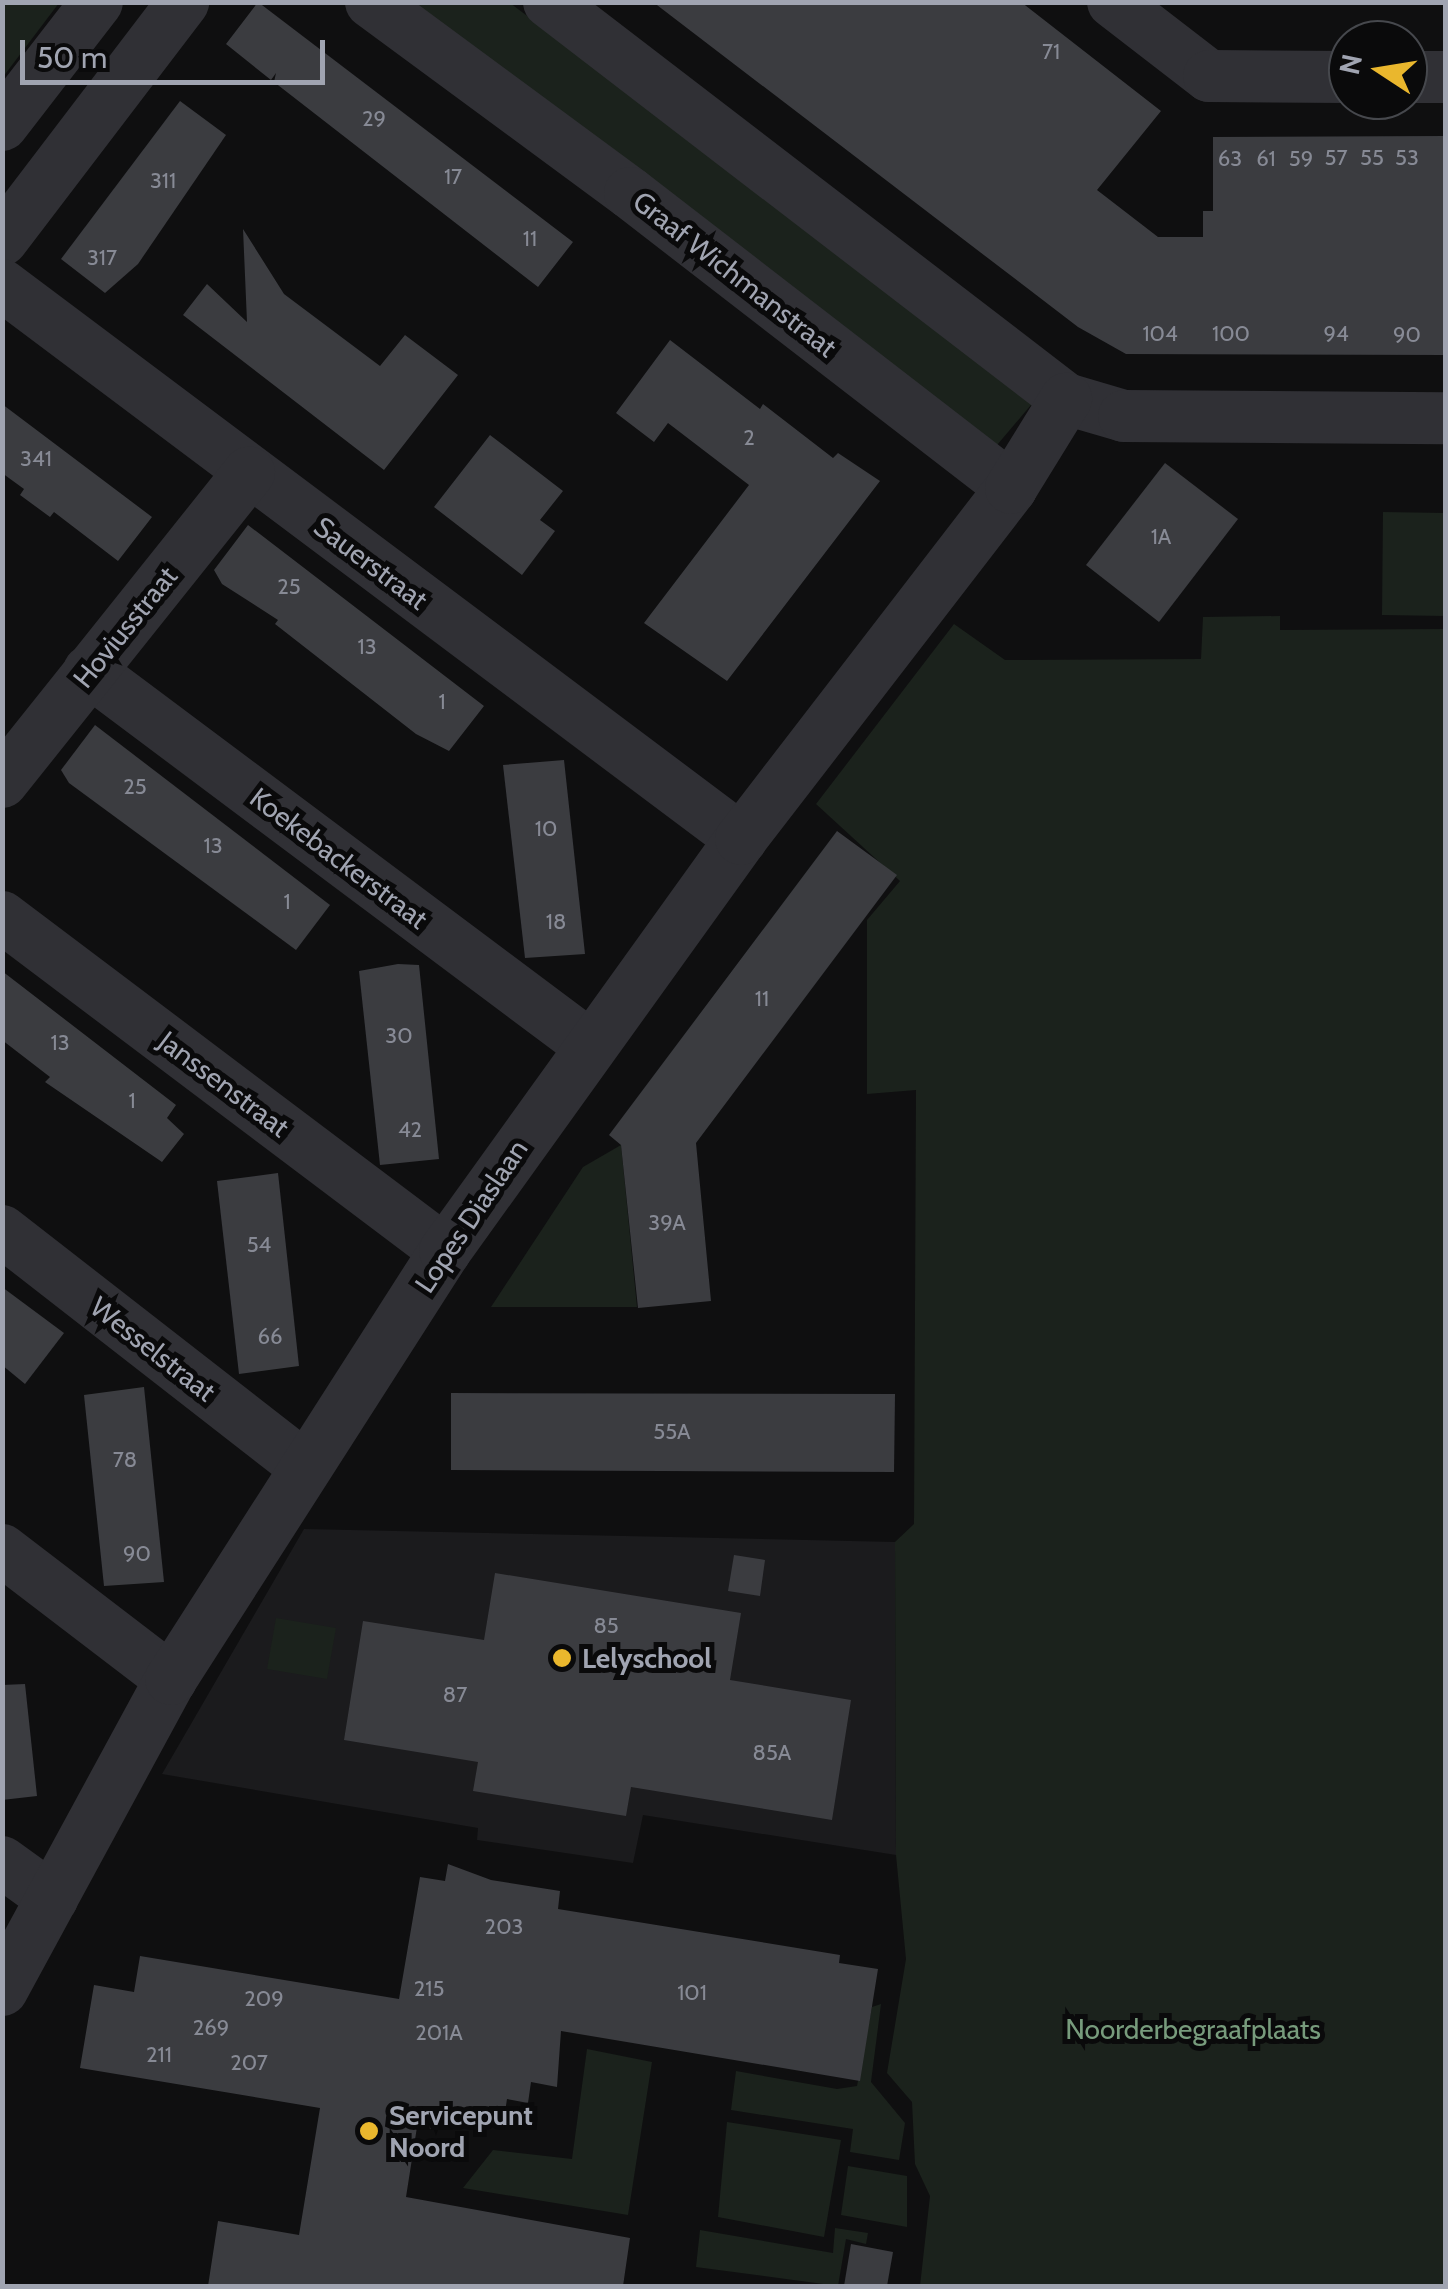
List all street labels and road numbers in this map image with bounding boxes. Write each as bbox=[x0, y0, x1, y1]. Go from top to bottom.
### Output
street label: Graaf Wichmanstraat bbox=[626, 184, 844, 364]
street label: Sauerstraat bbox=[308, 509, 434, 617]
street label: Hoviusstraat bbox=[66, 560, 184, 694]
street label: Koekebackerstraat bbox=[244, 780, 434, 936]
street label: Janssenstraat bbox=[152, 1024, 296, 1144]
street label: Lopes Diaslaan bbox=[408, 1133, 534, 1299]
street label: Wesselstraat bbox=[84, 1290, 222, 1408]

